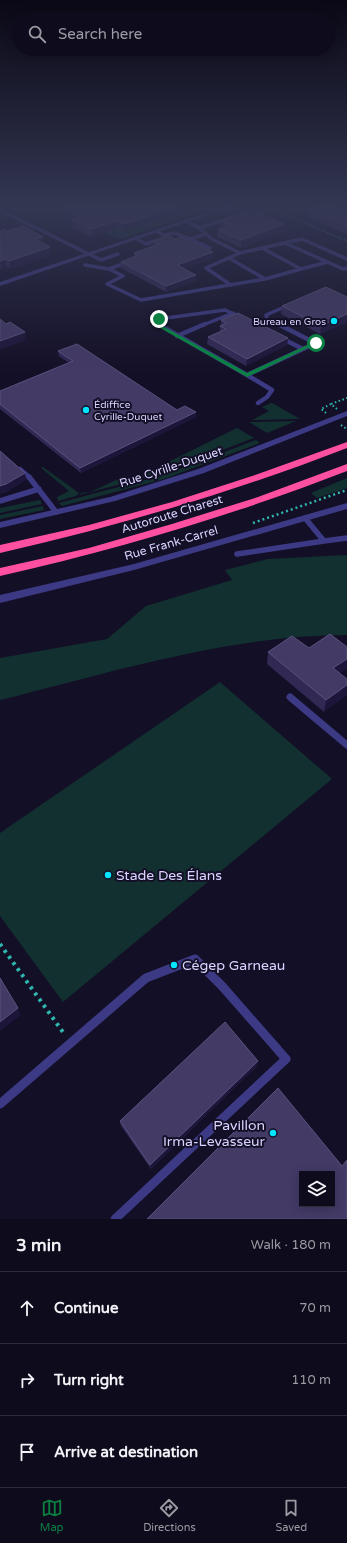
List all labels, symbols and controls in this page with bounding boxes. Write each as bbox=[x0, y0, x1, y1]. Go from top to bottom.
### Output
search box bbox=[12, 12, 335, 56]
icon: search bbox=[26, 23, 48, 45]
text: Search here bbox=[58, 25, 142, 43]
route end bbox=[150, 310, 168, 328]
place label: Bureau en Gros bbox=[253, 316, 326, 328]
marker: Bureau en Gros bbox=[329, 316, 339, 326]
route start bbox=[307, 334, 325, 352]
place label: Édiffice Cyrille-Duquet bbox=[94, 399, 162, 423]
marker: Édiffice Cyrille-Duquet bbox=[81, 405, 91, 415]
street label: Rue Cyrille-Duquet bbox=[118, 444, 225, 490]
street label: Autoroute Charest bbox=[120, 492, 225, 536]
street label: Rue Frank-Carrel bbox=[123, 523, 219, 563]
place label: Stade Des Élans bbox=[116, 867, 222, 884]
marker: Stade Des Élans bbox=[103, 870, 113, 880]
place label: Cégep Garneau bbox=[182, 957, 285, 974]
marker: Cégep Garneau bbox=[169, 960, 179, 970]
place label: Pavillon Irma-Levasseur bbox=[163, 1117, 266, 1150]
marker: Pavillon Irma-Levasseur bbox=[268, 1128, 278, 1138]
map controls bbox=[299, 1171, 335, 1207]
button: layers bbox=[299, 1171, 335, 1207]
text: 3 min bbox=[16, 1235, 61, 1256]
text: Walk · 180 m bbox=[251, 1237, 331, 1253]
icon: ahead bbox=[16, 1297, 38, 1319]
text: Continue bbox=[54, 1299, 118, 1317]
text: 70 m bbox=[299, 1300, 331, 1316]
icon: right bbox=[16, 1369, 38, 1391]
text: Turn right bbox=[54, 1371, 124, 1389]
text: 110 m bbox=[291, 1372, 331, 1388]
icon: arrive bbox=[16, 1441, 38, 1463]
text: Arrive at destination bbox=[54, 1443, 198, 1461]
tab: Map bbox=[40, 1497, 64, 1534]
tab: Directions bbox=[143, 1497, 196, 1534]
tab: Saved bbox=[275, 1497, 307, 1534]

